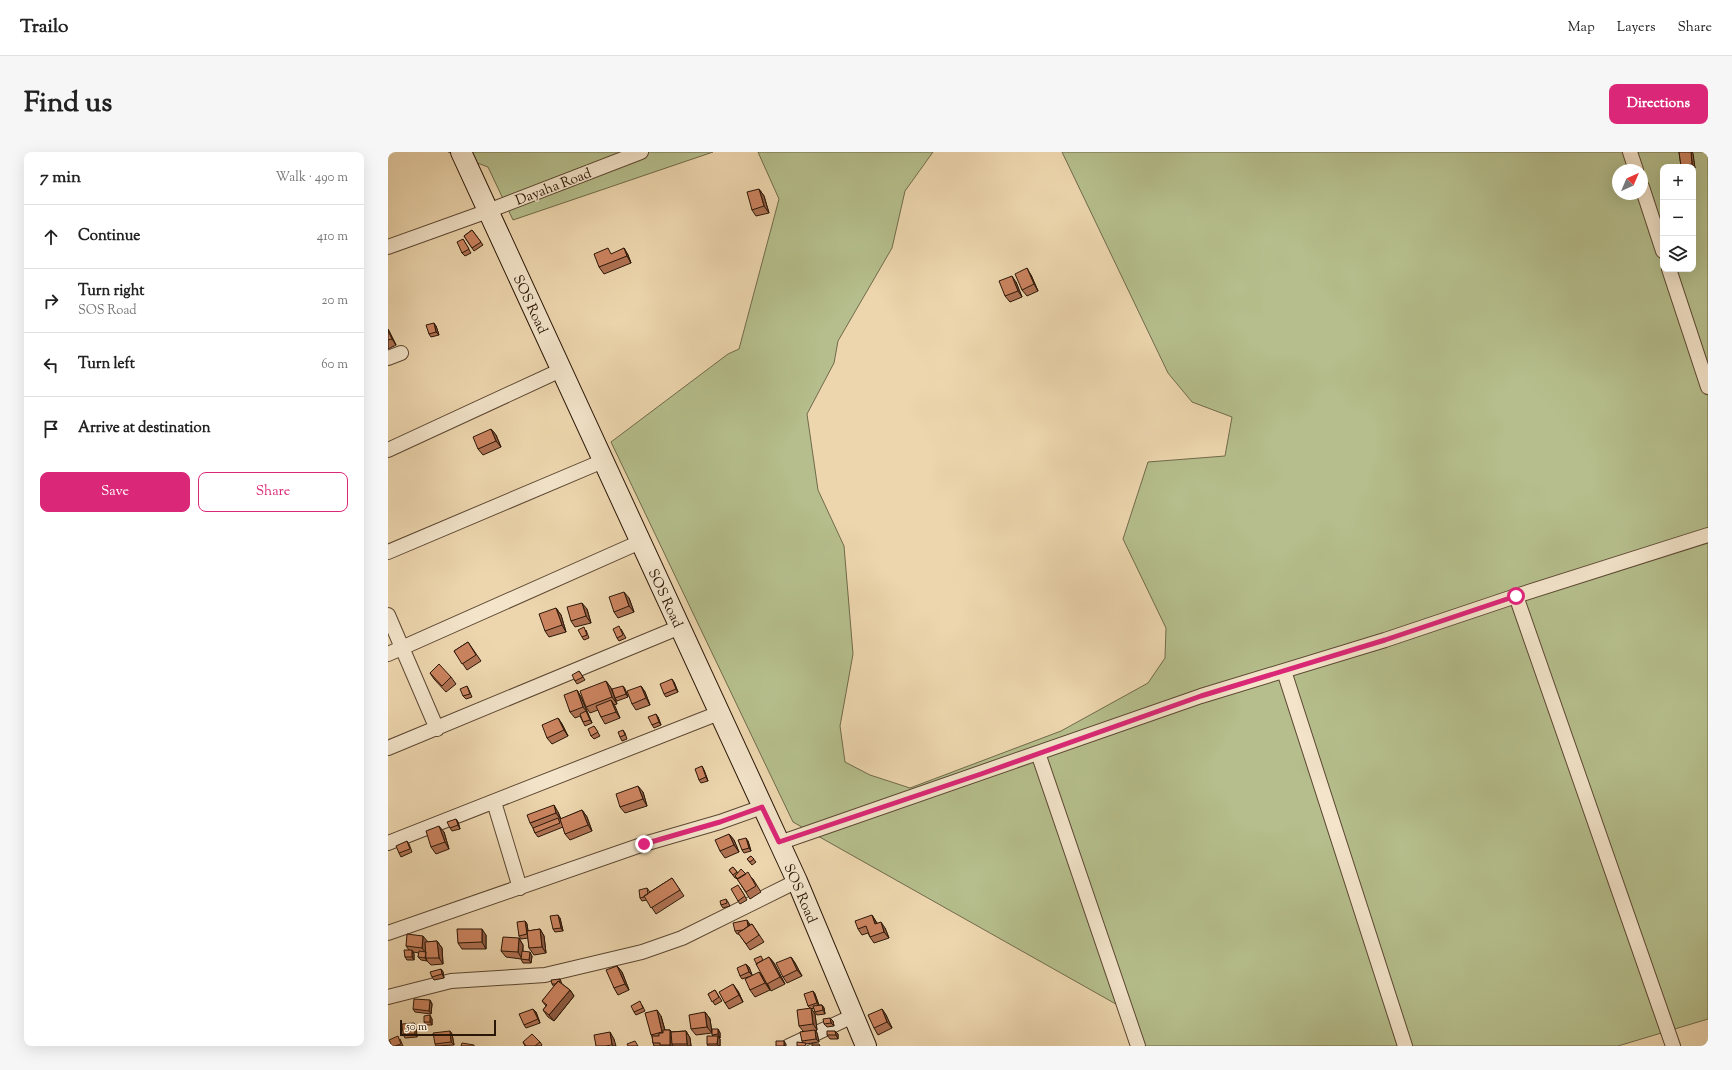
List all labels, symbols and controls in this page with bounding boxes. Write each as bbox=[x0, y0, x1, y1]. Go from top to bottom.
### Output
text: Trailo bbox=[20, 14, 68, 41]
text: Map bbox=[1568, 18, 1595, 38]
text: Layers bbox=[1617, 18, 1655, 38]
text: Share bbox=[1677, 18, 1712, 38]
text: Find us bbox=[24, 84, 112, 124]
button: Directions bbox=[1609, 84, 1708, 124]
street label: Dayaha Road bbox=[513, 164, 595, 212]
north arrow bbox=[1612, 164, 1648, 200]
map controls bbox=[1660, 164, 1696, 272]
button: + bbox=[1660, 164, 1696, 200]
text: 7 min bbox=[40, 166, 81, 190]
text: Walk · 490 m bbox=[276, 169, 348, 187]
button: − bbox=[1660, 200, 1696, 236]
icon: ahead bbox=[40, 226, 62, 248]
text: Continue bbox=[78, 226, 140, 247]
text: 410 m bbox=[317, 228, 348, 246]
button: layers bbox=[1660, 236, 1696, 272]
street label: SOS Road bbox=[507, 272, 552, 338]
text: Turn right bbox=[78, 281, 144, 302]
icon: right bbox=[40, 290, 62, 312]
text: 20 m bbox=[322, 292, 348, 310]
text: SOS Road bbox=[78, 302, 137, 320]
icon: left bbox=[40, 354, 62, 376]
text: Turn left bbox=[78, 354, 135, 375]
text: 60 m bbox=[321, 356, 348, 374]
icon: arrive bbox=[40, 418, 62, 440]
text: Arrive at destination bbox=[78, 418, 211, 439]
button: Save bbox=[40, 472, 190, 512]
button: Share bbox=[198, 472, 348, 512]
street label: SOS Road bbox=[642, 566, 687, 632]
route start bbox=[1507, 587, 1525, 605]
route end bbox=[635, 835, 653, 853]
street label: SOS Road bbox=[778, 861, 821, 927]
scale bar bbox=[400, 1018, 496, 1037]
text: 50 m bbox=[406, 1019, 427, 1035]

